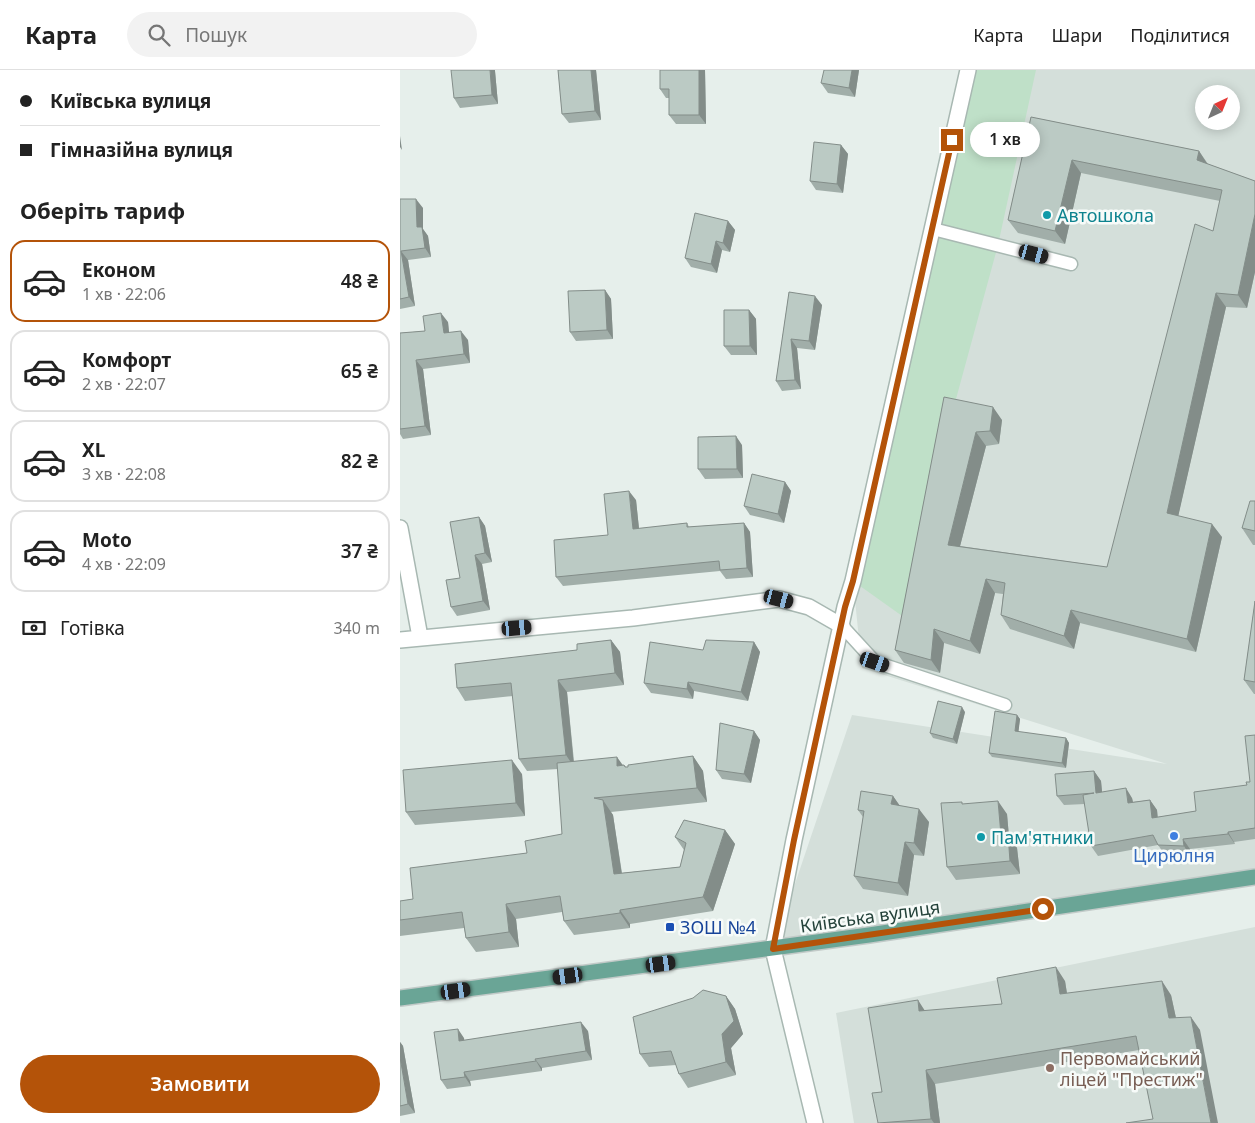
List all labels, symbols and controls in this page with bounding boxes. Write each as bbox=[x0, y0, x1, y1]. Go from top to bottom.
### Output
search box bbox=[127, 12, 477, 57]
text: Карта bbox=[25, 18, 97, 51]
icon: search bbox=[145, 21, 173, 49]
text: Пошук bbox=[185, 22, 247, 48]
text: Карта bbox=[973, 23, 1024, 47]
text: Шари bbox=[1052, 23, 1102, 47]
text: Поділитися bbox=[1130, 23, 1230, 47]
north arrow bbox=[1195, 85, 1240, 130]
map controls bbox=[1195, 85, 1240, 130]
text: Київська вулиця bbox=[50, 88, 211, 114]
callout: 1 хв bbox=[970, 122, 1040, 158]
text: 1 хв bbox=[989, 128, 1021, 150]
route end bbox=[941, 129, 963, 151]
text: Гімназійна вулиця bbox=[50, 137, 233, 163]
text: Оберіть тариф bbox=[20, 195, 185, 225]
place label: Автошкола bbox=[1057, 203, 1154, 227]
marker: Автошкола bbox=[1041, 209, 1053, 221]
car bbox=[1017, 243, 1050, 265]
text: Економ bbox=[82, 257, 156, 283]
icon: car bbox=[22, 259, 67, 304]
text: 48 ₴ bbox=[341, 268, 378, 294]
text: 1 хв · 22:06 bbox=[82, 283, 166, 305]
text: Комфорт bbox=[82, 347, 171, 373]
icon: car bbox=[22, 349, 67, 394]
text: 65 ₴ bbox=[341, 358, 378, 384]
text: 2 хв · 22:07 bbox=[82, 373, 166, 395]
text: XL bbox=[82, 437, 105, 463]
icon: car bbox=[22, 439, 67, 484]
text: 82 ₴ bbox=[341, 448, 378, 474]
text: 3 хв · 22:08 bbox=[82, 463, 166, 485]
text: Moto bbox=[82, 527, 132, 553]
icon: car bbox=[22, 529, 67, 574]
text: 37 ₴ bbox=[341, 538, 378, 564]
text: 4 хв · 22:09 bbox=[82, 553, 166, 575]
car bbox=[762, 588, 795, 610]
icon: cash bbox=[20, 614, 48, 642]
text: Готівка bbox=[60, 615, 125, 641]
text: 340 m bbox=[333, 617, 380, 639]
car bbox=[501, 619, 532, 637]
car bbox=[858, 650, 891, 674]
place label: Пам'ятники bbox=[991, 825, 1094, 849]
marker: Цирюлня bbox=[1168, 830, 1180, 842]
marker: Пам'ятники bbox=[975, 831, 987, 843]
place label: Цирюлня bbox=[1133, 843, 1215, 867]
street label: Київська вулиця bbox=[798, 894, 942, 938]
route start bbox=[1032, 898, 1054, 920]
place label: ЗОШ №4 bbox=[680, 915, 756, 939]
marker: ЗОШ №4 bbox=[664, 921, 676, 933]
car bbox=[645, 954, 676, 974]
car bbox=[552, 966, 583, 986]
car bbox=[440, 981, 471, 1001]
place label: Первомайський ліцей "Престиж" bbox=[1060, 1046, 1203, 1091]
button: Замовити bbox=[20, 1055, 380, 1113]
marker: Первомайський ліцей "Престиж" bbox=[1044, 1062, 1056, 1074]

